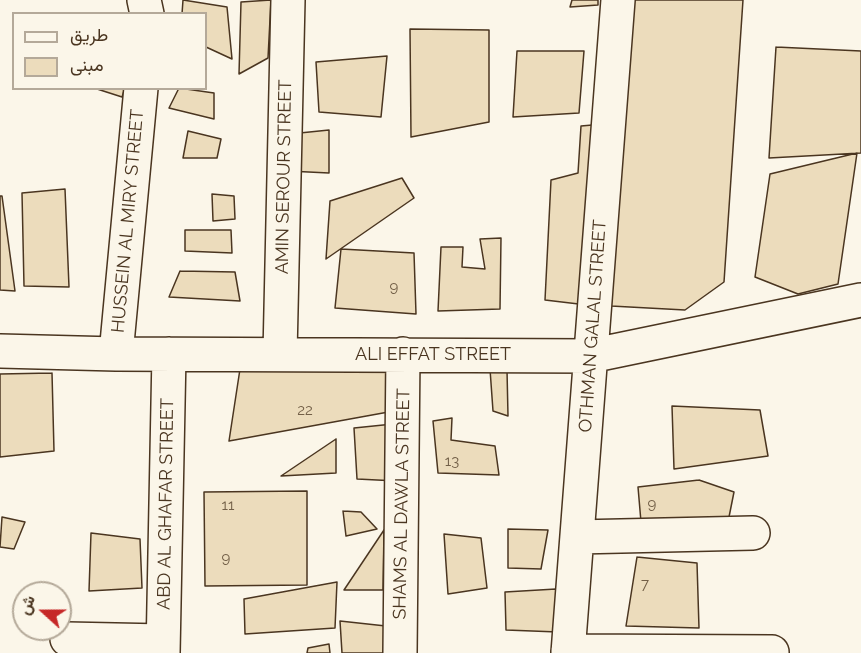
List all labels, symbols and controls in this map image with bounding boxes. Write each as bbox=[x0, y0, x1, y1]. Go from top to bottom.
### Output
legend bbox=[12, 12, 207, 90]
text: طريق bbox=[70, 24, 108, 45]
text: مبنى bbox=[70, 54, 104, 75]
street label: AMIN SEROUR STREET bbox=[272, 80, 296, 274]
street label: HUSSEIN AL MIRY STREET bbox=[107, 108, 149, 334]
street label: OTHMAN GALAL STREET bbox=[575, 219, 611, 433]
house number: 9 bbox=[390, 278, 398, 296]
street label: ALI EFFAT STREET bbox=[355, 344, 511, 366]
street label: SHAMS AL DAWLA STREET bbox=[389, 388, 415, 620]
street label: ABD AL GHAFAR STREET bbox=[153, 398, 179, 610]
house number: 22 bbox=[297, 401, 313, 419]
house number: 13 bbox=[445, 452, 459, 470]
house number: 9 bbox=[648, 495, 656, 513]
house number: 11 bbox=[222, 496, 234, 514]
house number: 9 bbox=[222, 549, 230, 567]
house number: 7 bbox=[641, 575, 649, 593]
north arrow bbox=[12, 581, 72, 641]
text: ش bbox=[14, 593, 39, 617]

